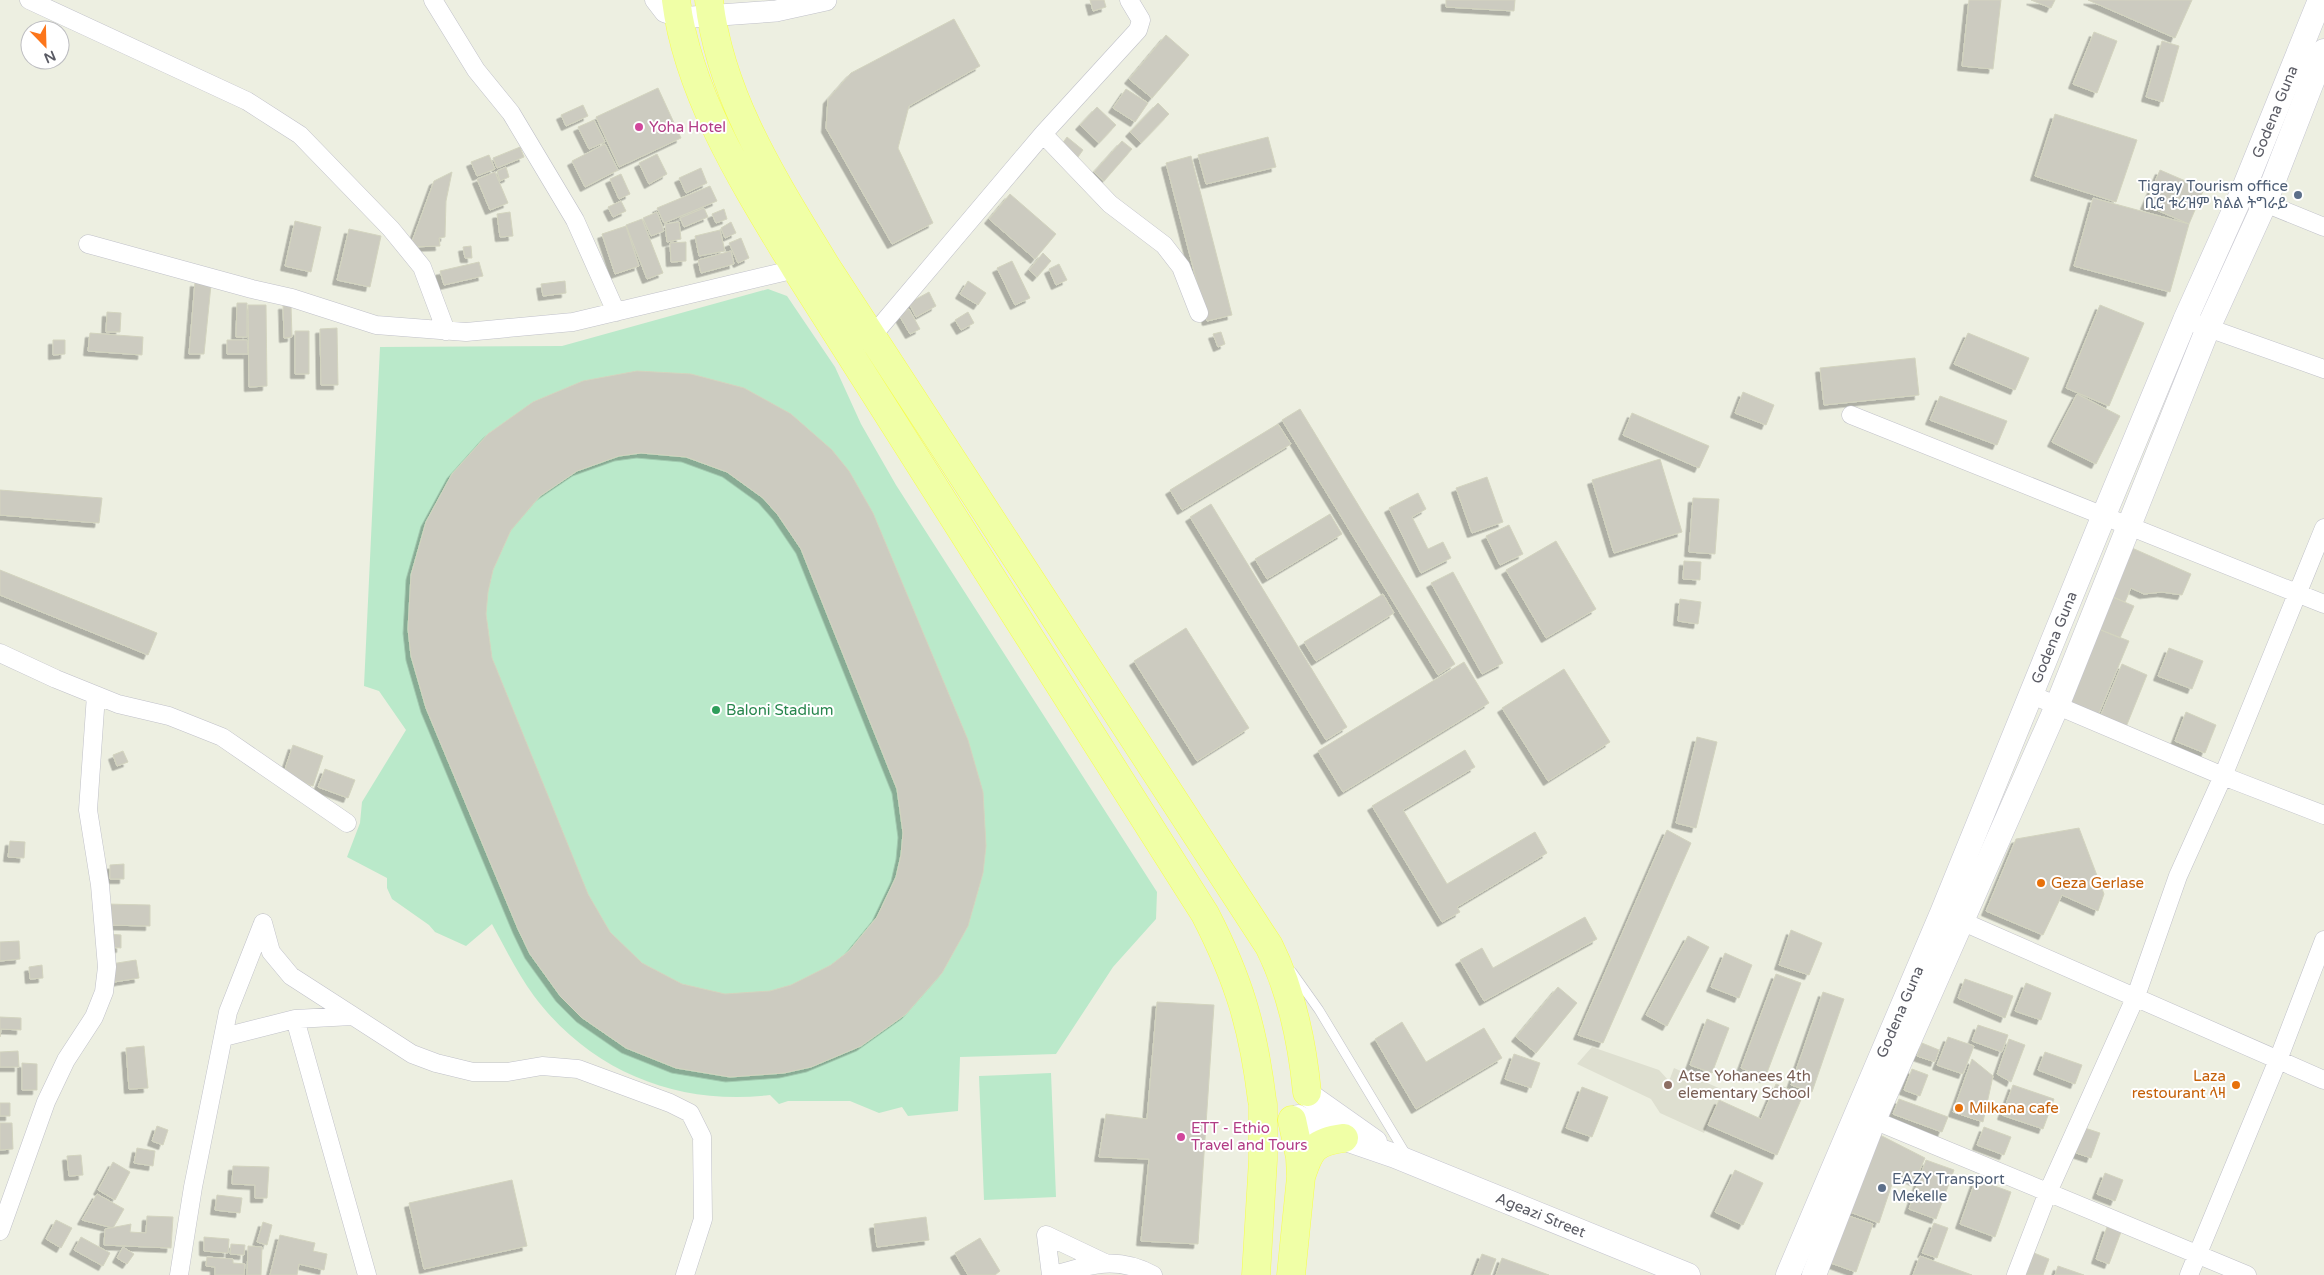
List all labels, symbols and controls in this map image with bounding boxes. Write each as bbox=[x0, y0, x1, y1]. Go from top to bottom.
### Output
north arrow bbox=[20, 20, 70, 70]
text: N bbox=[41, 46, 58, 67]
street label: Godena Guna bbox=[2248, 63, 2302, 161]
place label: Yoha Hotel bbox=[649, 118, 726, 136]
marker: Yoha Hotel bbox=[633, 121, 645, 133]
place label: Tigray Tourism office ቢሮ ቱሪዝም ክልል ትግራይ bbox=[2138, 177, 2288, 212]
marker: Tigray Tourism office ቢሮ ቱሪዝም ክልል ትግራይ bbox=[2292, 189, 2304, 201]
street label: Godena Guna bbox=[2027, 589, 2081, 686]
place label: Baloni Stadium bbox=[726, 701, 834, 719]
marker: Baloni Stadium bbox=[710, 704, 722, 716]
place label: Geza Gerlase bbox=[2051, 874, 2144, 892]
marker: Geza Gerlase bbox=[2035, 877, 2047, 889]
street label: Godena Guna bbox=[1872, 963, 1927, 1060]
place label: Atse Yohanees 4th elementary School bbox=[1678, 1067, 1811, 1102]
place label: Laza restourant ላዛ bbox=[2132, 1067, 2226, 1102]
marker: Atse Yohanees 4th elementary School bbox=[1662, 1079, 1674, 1091]
marker: Laza restourant ላዛ bbox=[2230, 1079, 2242, 1091]
place label: Milkana cafe bbox=[1969, 1099, 2059, 1117]
marker: Milkana cafe bbox=[1953, 1102, 1965, 1114]
place label: ETT - Ethio Travel and Tours bbox=[1191, 1119, 1308, 1154]
marker: ETT - Ethio Travel and Tours bbox=[1175, 1131, 1187, 1143]
place label: EAZY Transport Mekelle bbox=[1892, 1170, 2005, 1205]
marker: EAZY Transport Mekelle bbox=[1876, 1182, 1888, 1194]
street label: Ageazi Street bbox=[1493, 1189, 1588, 1242]

